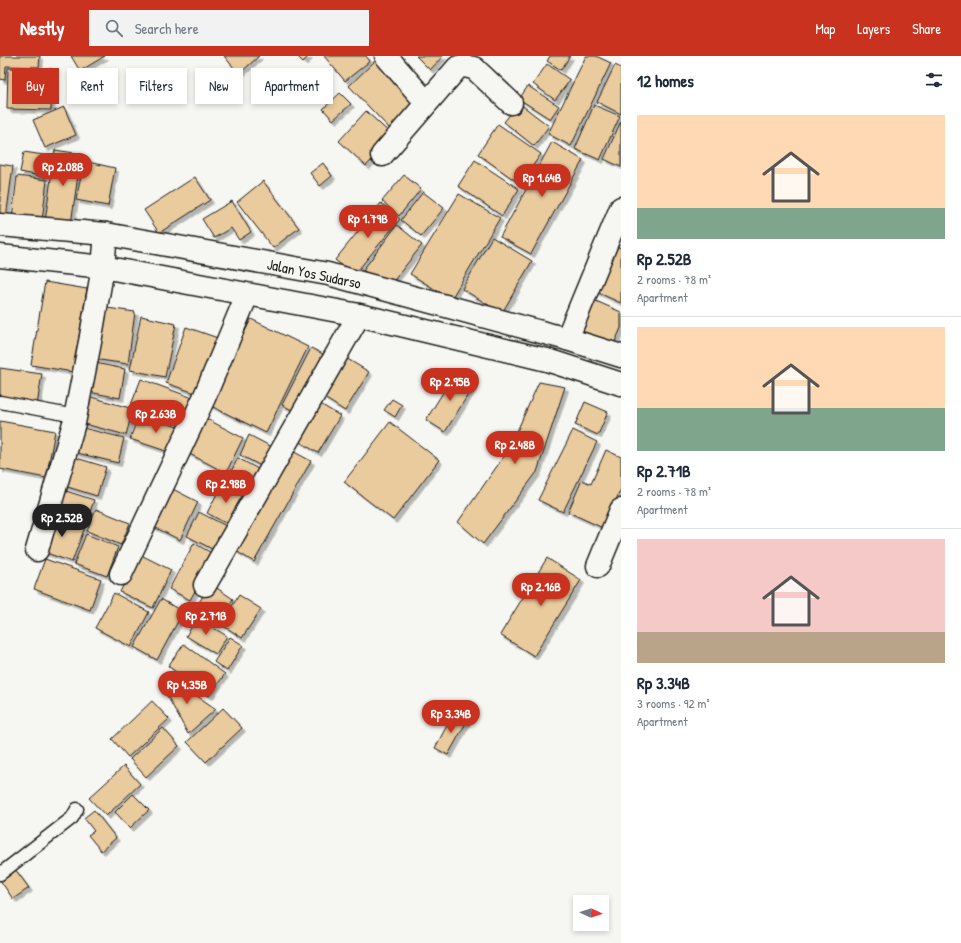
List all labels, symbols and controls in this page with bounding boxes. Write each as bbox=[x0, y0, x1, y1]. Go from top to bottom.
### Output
search box bbox=[89, 10, 369, 46]
text: Nestly bbox=[20, 15, 65, 41]
icon: search bbox=[103, 17, 125, 39]
text: Search here bbox=[135, 18, 199, 39]
text: Map bbox=[815, 19, 835, 38]
text: Layers bbox=[857, 19, 890, 38]
text: Share bbox=[912, 19, 941, 38]
chip: Buy bbox=[12, 68, 59, 104]
chip: Rent bbox=[67, 68, 118, 104]
chip: Filters bbox=[126, 68, 187, 104]
chip: New bbox=[195, 68, 243, 104]
chip: Apartment bbox=[251, 68, 333, 104]
text: 12 homes bbox=[637, 69, 694, 92]
icon: filters bbox=[923, 69, 945, 91]
icon: home bbox=[755, 141, 827, 213]
pin: Rp 2.08B bbox=[22, 153, 104, 187]
text: Rp 2.08B bbox=[42, 157, 84, 175]
pin: Rp 1.64B bbox=[501, 164, 583, 198]
text: Rp 1.64B bbox=[523, 168, 561, 186]
pin: Rp 1.79B bbox=[327, 205, 409, 239]
text: Rp 1.79B bbox=[348, 209, 388, 227]
text: Rp 2.52B bbox=[637, 247, 691, 270]
street label: Jalan Yos Sudarso bbox=[265, 253, 363, 294]
text: 2 rooms · 78 m² bbox=[637, 270, 711, 288]
text: Apartment bbox=[637, 288, 688, 306]
icon: home bbox=[755, 353, 827, 425]
pin: Rp 2.95B bbox=[409, 368, 491, 402]
text: Rp 2.95B bbox=[430, 372, 470, 390]
pin: Rp 2.63B bbox=[115, 400, 197, 434]
text: Rp 2.63B bbox=[136, 404, 176, 422]
pin: Rp 2.48B bbox=[474, 431, 556, 465]
text: Rp 2.48B bbox=[495, 435, 535, 453]
text: Rp 2.71B bbox=[637, 459, 691, 482]
pin: Rp 2.98B bbox=[185, 470, 267, 504]
text: Rp 2.98B bbox=[206, 474, 246, 492]
text: 2 rooms · 78 m² bbox=[637, 482, 711, 500]
text: Apartment bbox=[637, 500, 688, 518]
pin: Rp 2.52B bbox=[21, 504, 103, 538]
text: Rp 2.52B bbox=[41, 508, 83, 526]
icon: home bbox=[755, 565, 827, 637]
pin: Rp 2.16B bbox=[500, 573, 582, 607]
text: Rp 2.16B bbox=[521, 577, 561, 595]
pin: Rp 2.71B bbox=[165, 602, 247, 636]
text: Rp 2.71B bbox=[185, 606, 227, 624]
pin: Rp 4.35B bbox=[146, 671, 228, 705]
text: Rp 3.34B bbox=[637, 671, 690, 694]
text: Rp 4.35B bbox=[167, 675, 207, 693]
text: 3 rooms · 92 m² bbox=[637, 694, 709, 712]
pin: Rp 3.34B bbox=[410, 700, 492, 734]
text: Rp 3.34B bbox=[431, 704, 471, 722]
text: Apartment bbox=[637, 712, 688, 730]
north arrow bbox=[573, 895, 609, 931]
map controls bbox=[573, 895, 609, 931]

